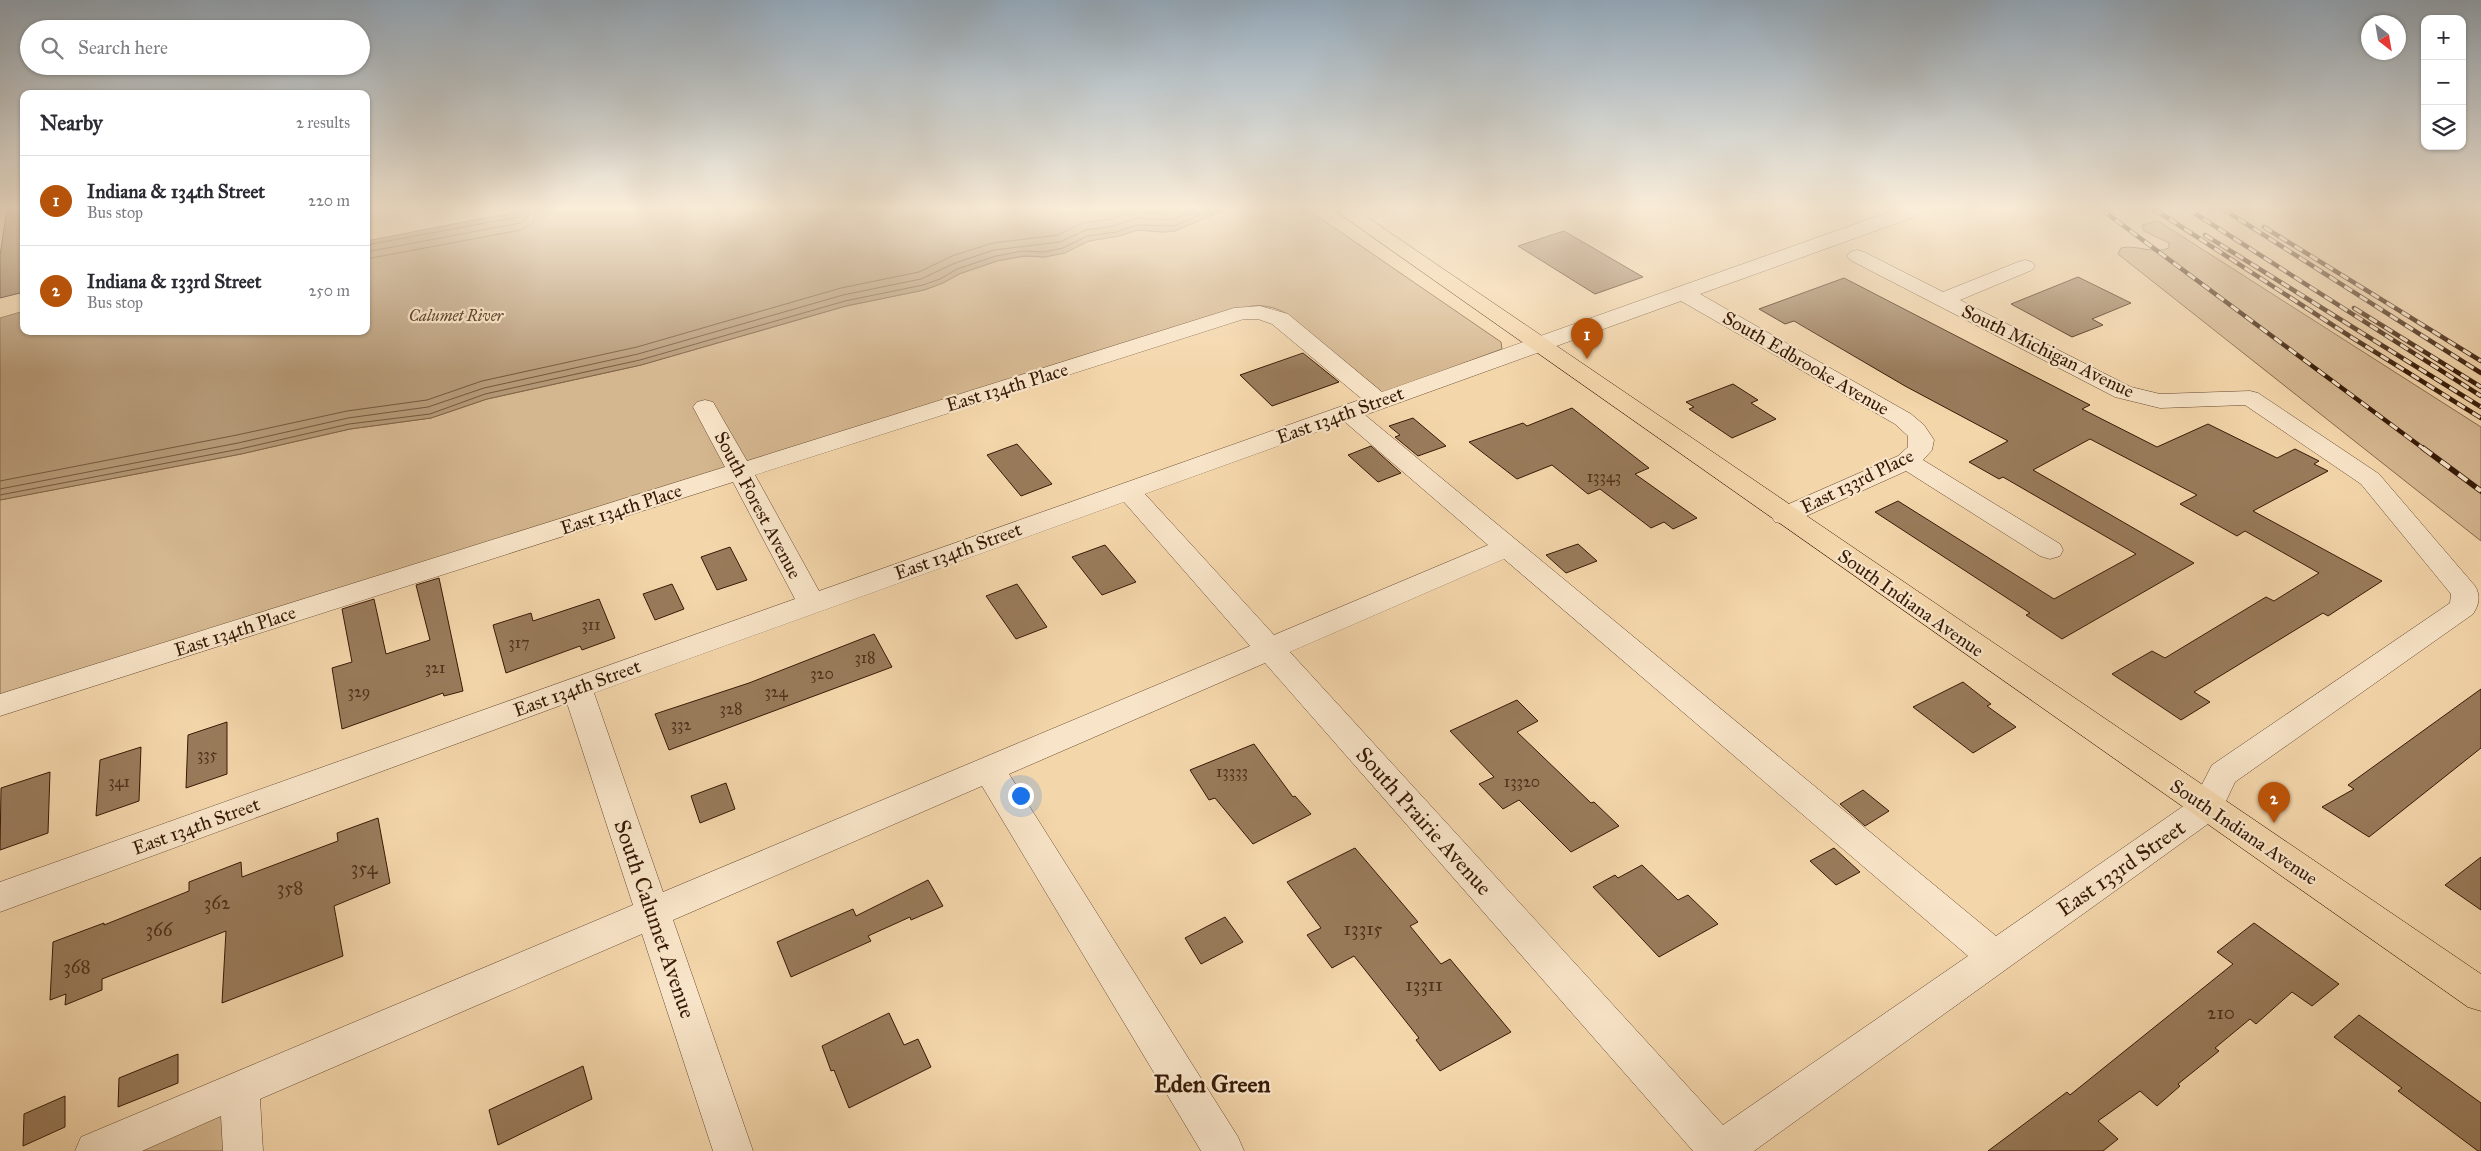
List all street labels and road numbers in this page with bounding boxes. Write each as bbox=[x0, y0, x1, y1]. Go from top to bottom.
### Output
street label: South Michigan Avenue bbox=[1958, 299, 2138, 404]
street label: South Edbrooke Avenue bbox=[1719, 306, 1893, 420]
street label: East 134th Place bbox=[943, 357, 1071, 416]
street label: East 134th Street bbox=[1273, 381, 1407, 449]
street label: South Forest Avenue bbox=[709, 427, 807, 583]
street label: East 133rd Place bbox=[1797, 444, 1917, 518]
street label: East 134th Place bbox=[557, 479, 685, 539]
street label: East 134th Street bbox=[891, 517, 1025, 585]
street label: South Indiana Avenue bbox=[1834, 544, 1988, 662]
street label: East 134th Place bbox=[171, 601, 299, 661]
street label: East 134th Street bbox=[510, 654, 644, 722]
street label: South Prairie Avenue bbox=[1350, 741, 1498, 901]
street label: South Indiana Avenue bbox=[2166, 774, 2322, 890]
street label: East 134th Street bbox=[129, 792, 263, 860]
street label: East 133rd Street bbox=[2052, 814, 2191, 922]
street label: South Calumet Avenue bbox=[608, 816, 702, 1022]

